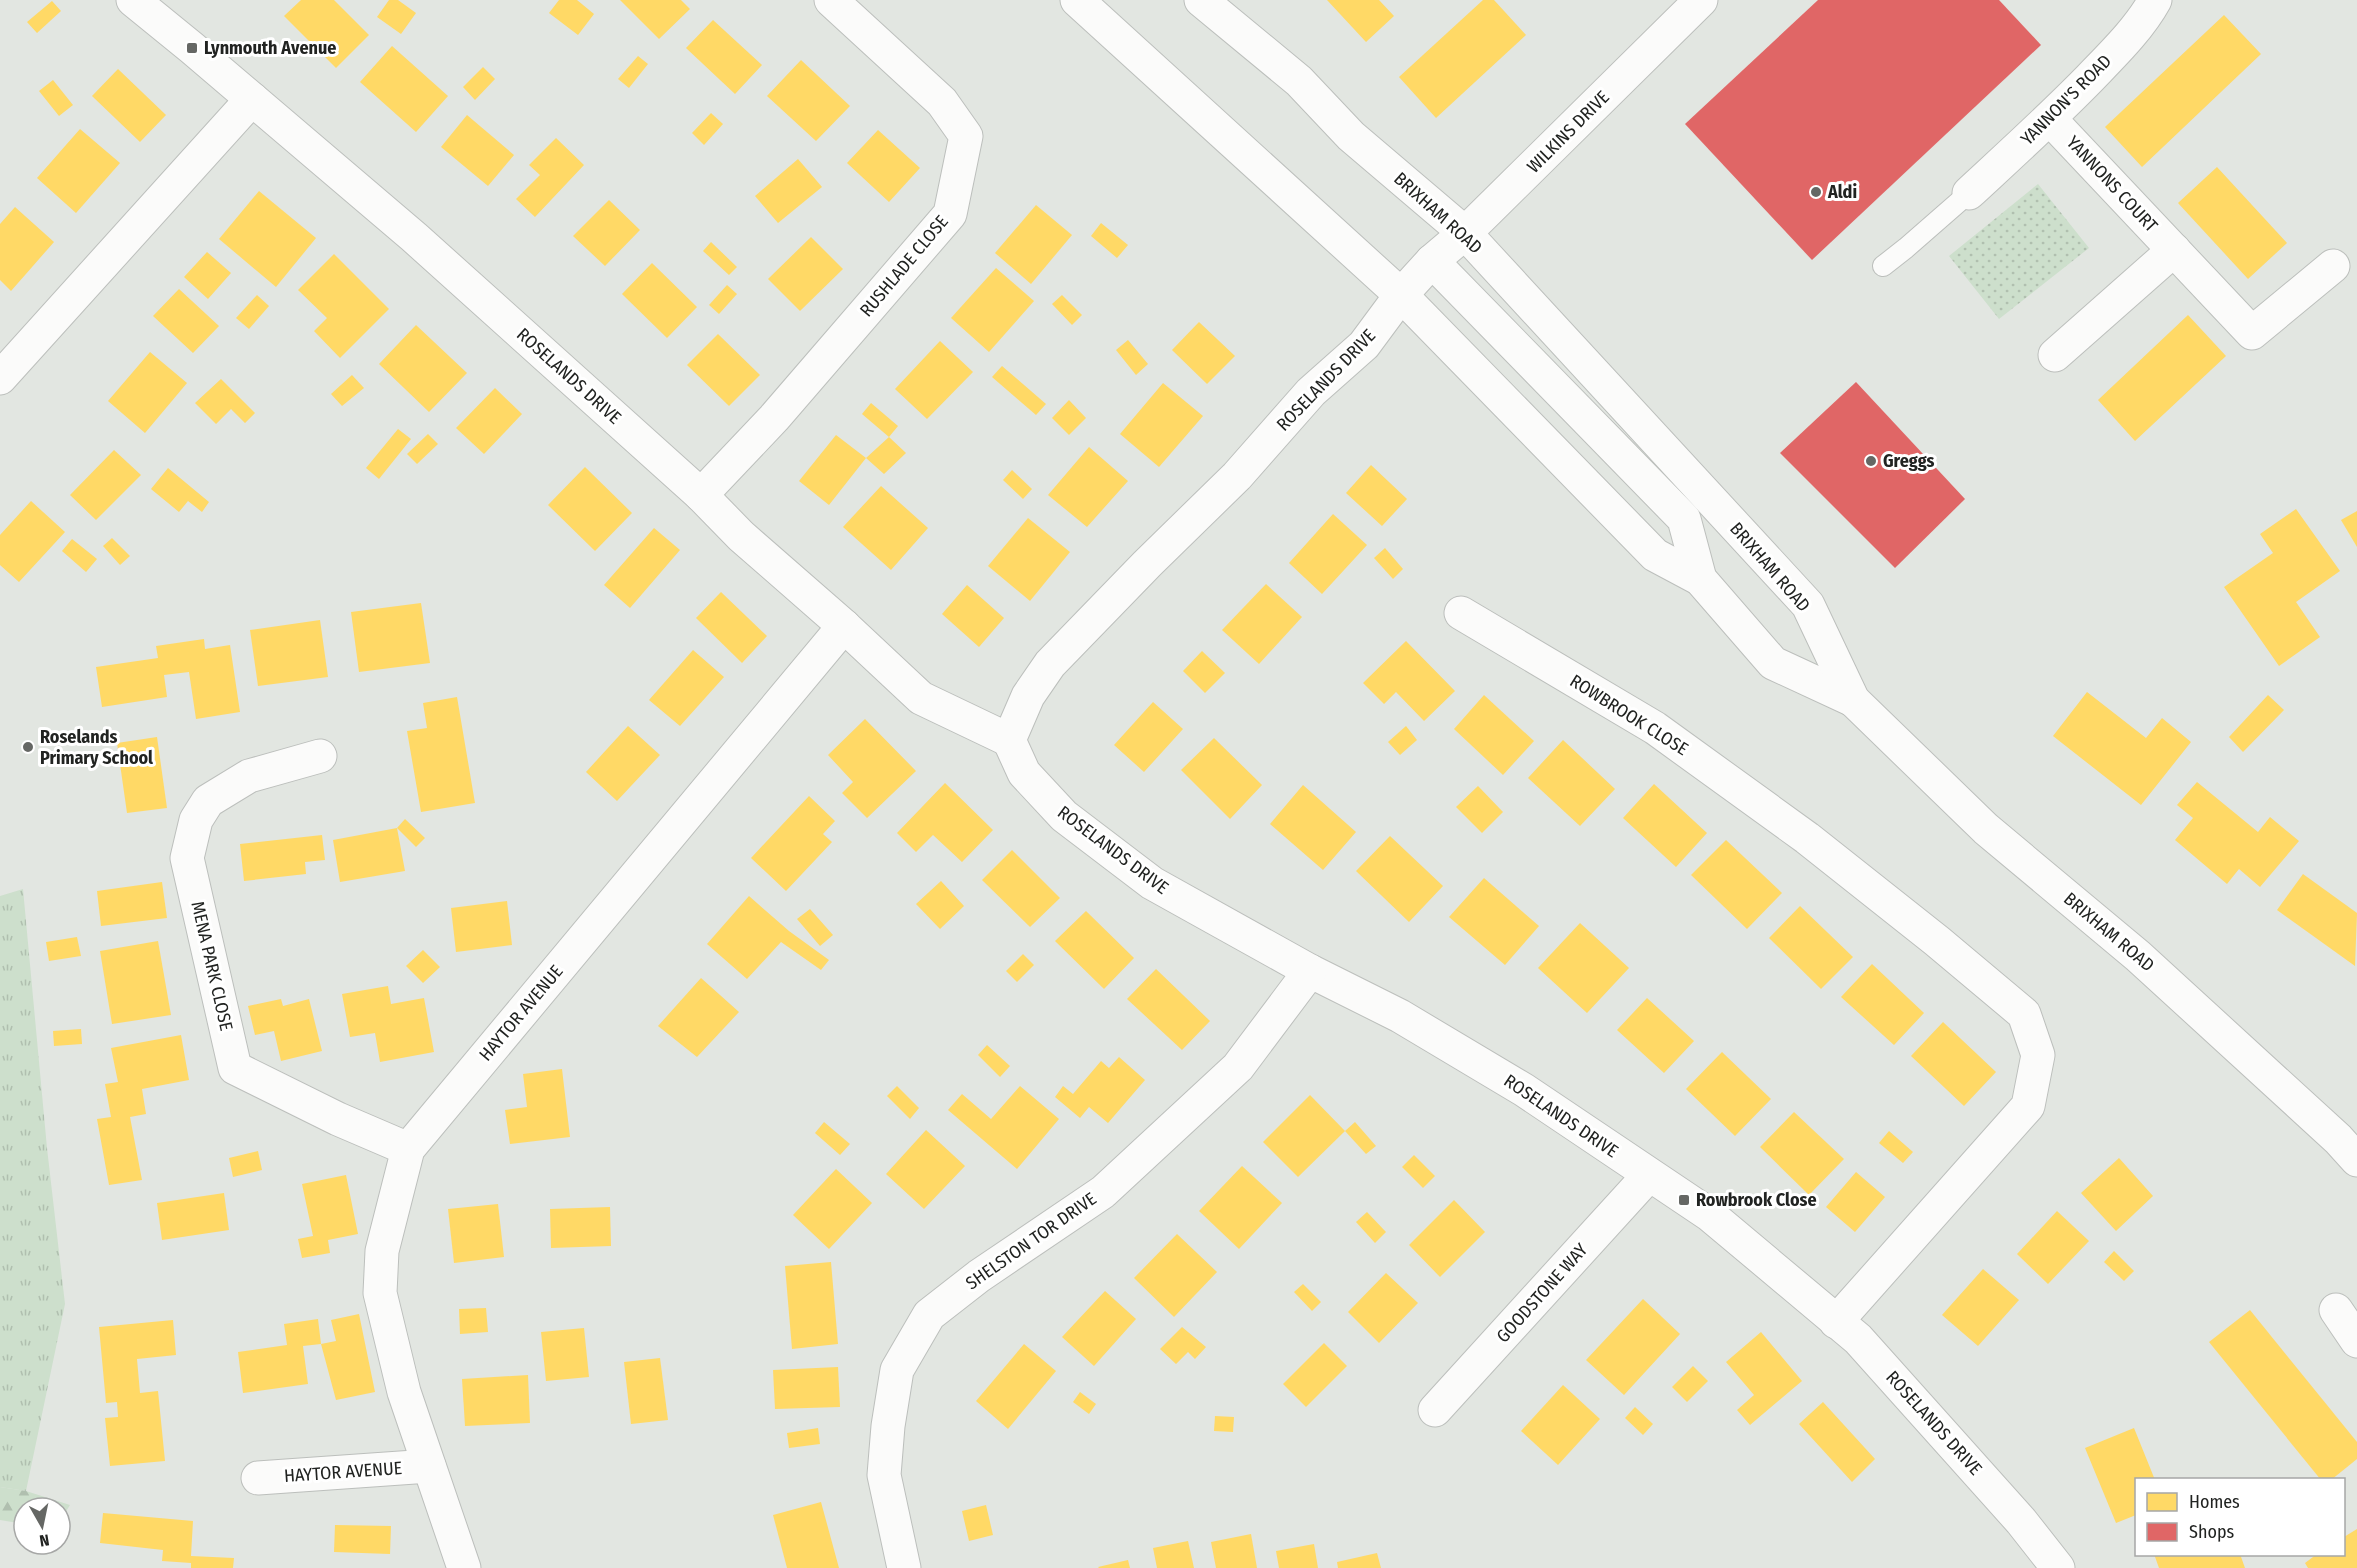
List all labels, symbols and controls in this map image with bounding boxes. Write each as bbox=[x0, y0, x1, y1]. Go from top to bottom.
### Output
place label: Lynmouth Avenue bbox=[204, 37, 336, 59]
marker: Lynmouth Avenue bbox=[185, 41, 199, 55]
street label: YANNON'S ROAD bbox=[2016, 50, 2116, 150]
street label: WILKINS DRIVE bbox=[1522, 86, 1614, 178]
street label: YANNONS COURT bbox=[2062, 131, 2163, 237]
street label: BRIXHAM ROAD bbox=[1389, 168, 1487, 258]
place label: Aldi bbox=[1827, 181, 1857, 203]
marker: Aldi bbox=[1809, 185, 1823, 199]
street label: RUSHLADE CLOSE bbox=[855, 211, 953, 321]
street label: ROSELANDS DRIVE bbox=[512, 323, 626, 429]
street label: ROSELANDS DRIVE bbox=[1272, 325, 1380, 435]
place label: Greggs bbox=[1883, 450, 1935, 472]
marker: Greggs bbox=[1864, 454, 1878, 468]
street label: BRIXHAM ROAD bbox=[1725, 518, 1815, 616]
street label: ROWBROOK CLOSE bbox=[1566, 670, 1692, 760]
place label: Roselands Primary School bbox=[40, 726, 153, 769]
marker: Roselands Primary School bbox=[21, 740, 35, 754]
street label: ROSELANDS DRIVE bbox=[1053, 801, 1173, 899]
street label: BRIXHAM ROAD bbox=[2059, 888, 2159, 976]
street label: MENA PARK CLOSE bbox=[186, 899, 238, 1033]
street label: HAYTOR AVENUE bbox=[475, 961, 567, 1065]
street label: ROSELANDS DRIVE bbox=[1500, 1070, 1622, 1162]
street label: SHELSTON TOR DRIVE bbox=[961, 1188, 1101, 1294]
place label: Rowbrook Close bbox=[1696, 1189, 1817, 1211]
marker: Rowbrook Close bbox=[1677, 1193, 1691, 1207]
street label: GOODSTONE WAY bbox=[1492, 1239, 1592, 1347]
street label: ROSELANDS DRIVE bbox=[1881, 1366, 1987, 1480]
street label: HAYTOR AVENUE bbox=[283, 1457, 403, 1487]
legend bbox=[2135, 1478, 2345, 1556]
text: Homes bbox=[2189, 1491, 2240, 1513]
north arrow bbox=[12, 1496, 72, 1556]
text: Shops bbox=[2189, 1521, 2234, 1543]
text: N bbox=[38, 1530, 50, 1550]

